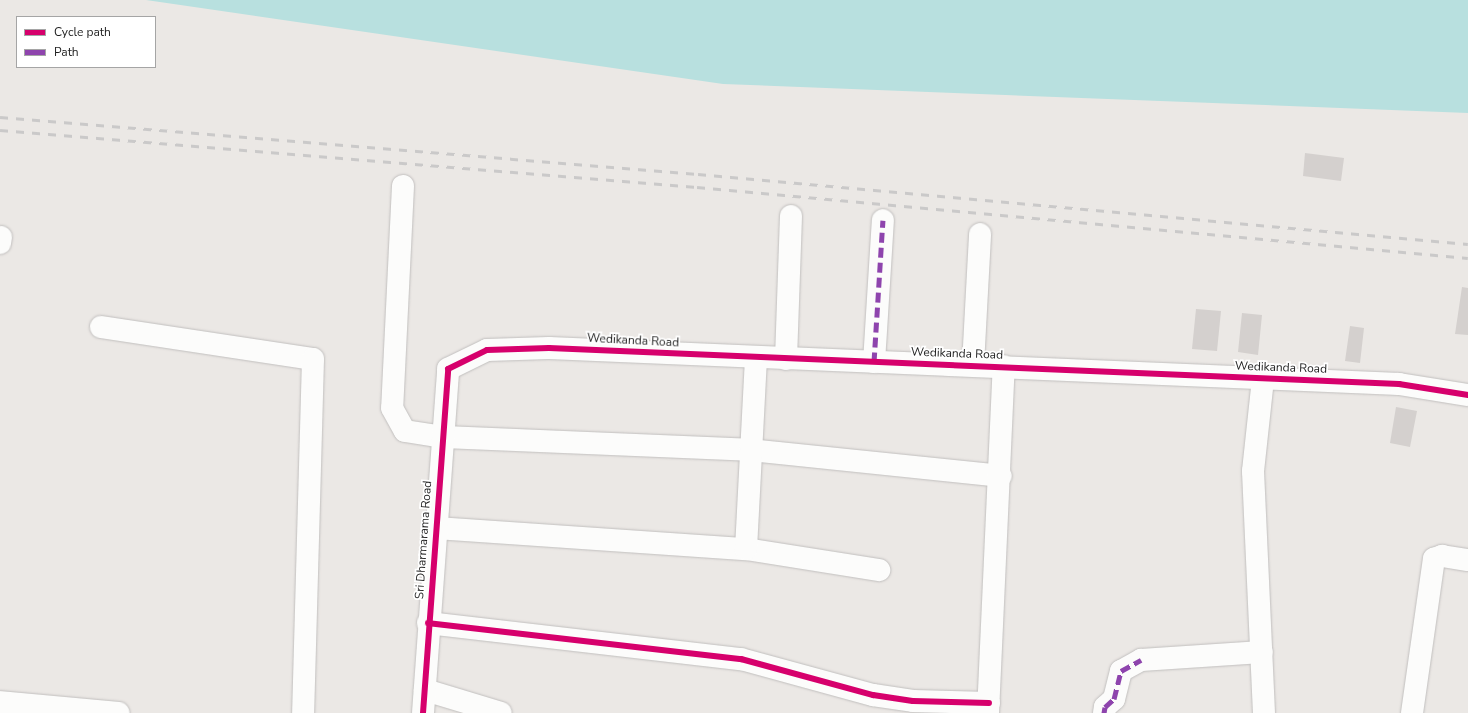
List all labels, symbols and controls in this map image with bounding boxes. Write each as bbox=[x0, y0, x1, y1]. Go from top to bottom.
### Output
legend bbox=[16, 16, 156, 68]
text: Cycle path bbox=[54, 24, 111, 40]
text: Path bbox=[54, 44, 79, 60]
street label: Wedikanda Road bbox=[587, 331, 679, 351]
street label: Wedikanda Road bbox=[911, 345, 1003, 363]
street label: Wedikanda Road bbox=[1235, 359, 1327, 377]
street label: Sri Dharmarama Road bbox=[413, 480, 435, 600]

